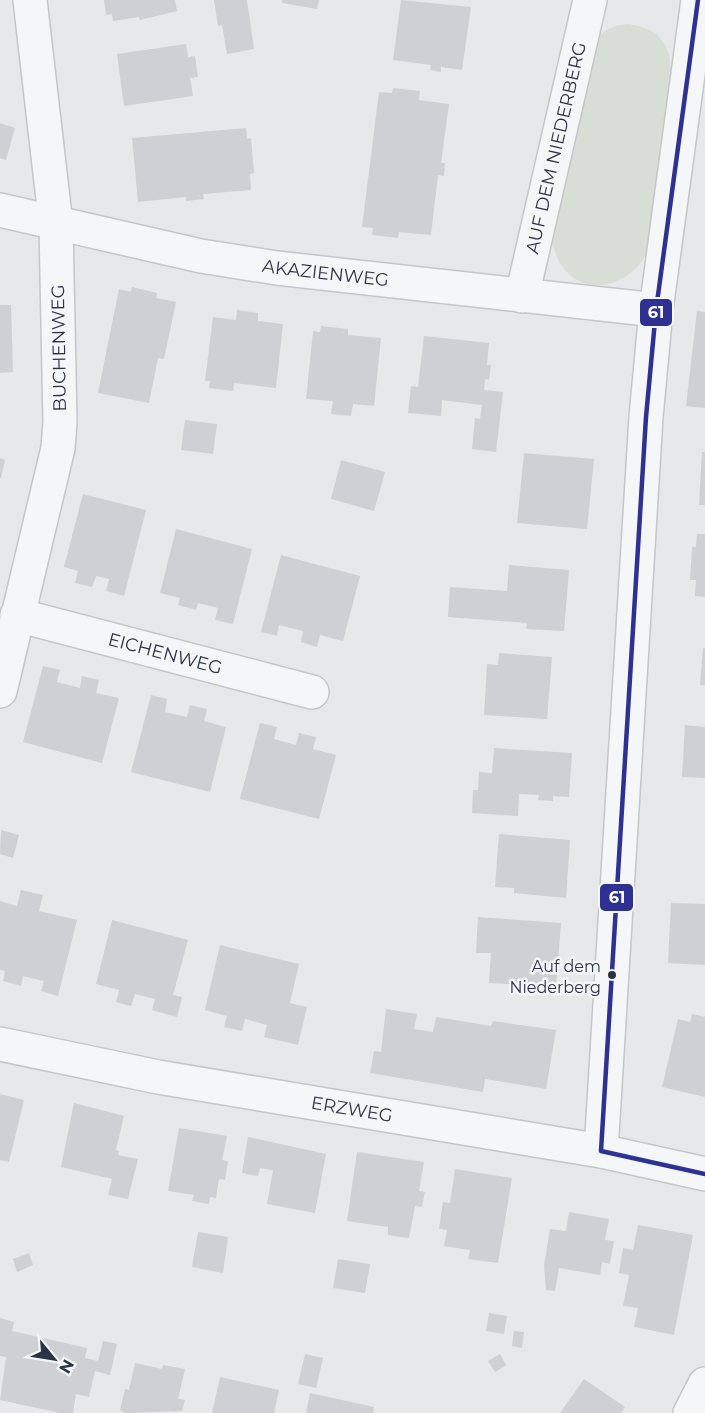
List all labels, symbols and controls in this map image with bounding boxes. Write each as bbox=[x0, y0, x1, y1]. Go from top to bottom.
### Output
street label: AUF DEM NIEDERBERG bbox=[521, 40, 591, 256]
street label: AKAZIENWEG bbox=[261, 255, 390, 291]
street label: BUCHENWEG bbox=[47, 284, 71, 412]
line badge: 61 bbox=[639, 298, 673, 327]
text: 61 bbox=[648, 303, 664, 322]
street label: EICHENWEG bbox=[106, 628, 224, 679]
line badge: 61 bbox=[599, 883, 634, 912]
text: 61 bbox=[609, 888, 625, 907]
place label: Auf dem Niederberg bbox=[510, 957, 601, 997]
marker: Auf dem Niederberg bbox=[606, 969, 618, 981]
street label: ERZWEG bbox=[309, 1092, 394, 1127]
north arrow bbox=[24, 1329, 84, 1389]
text: N bbox=[55, 1356, 78, 1377]

